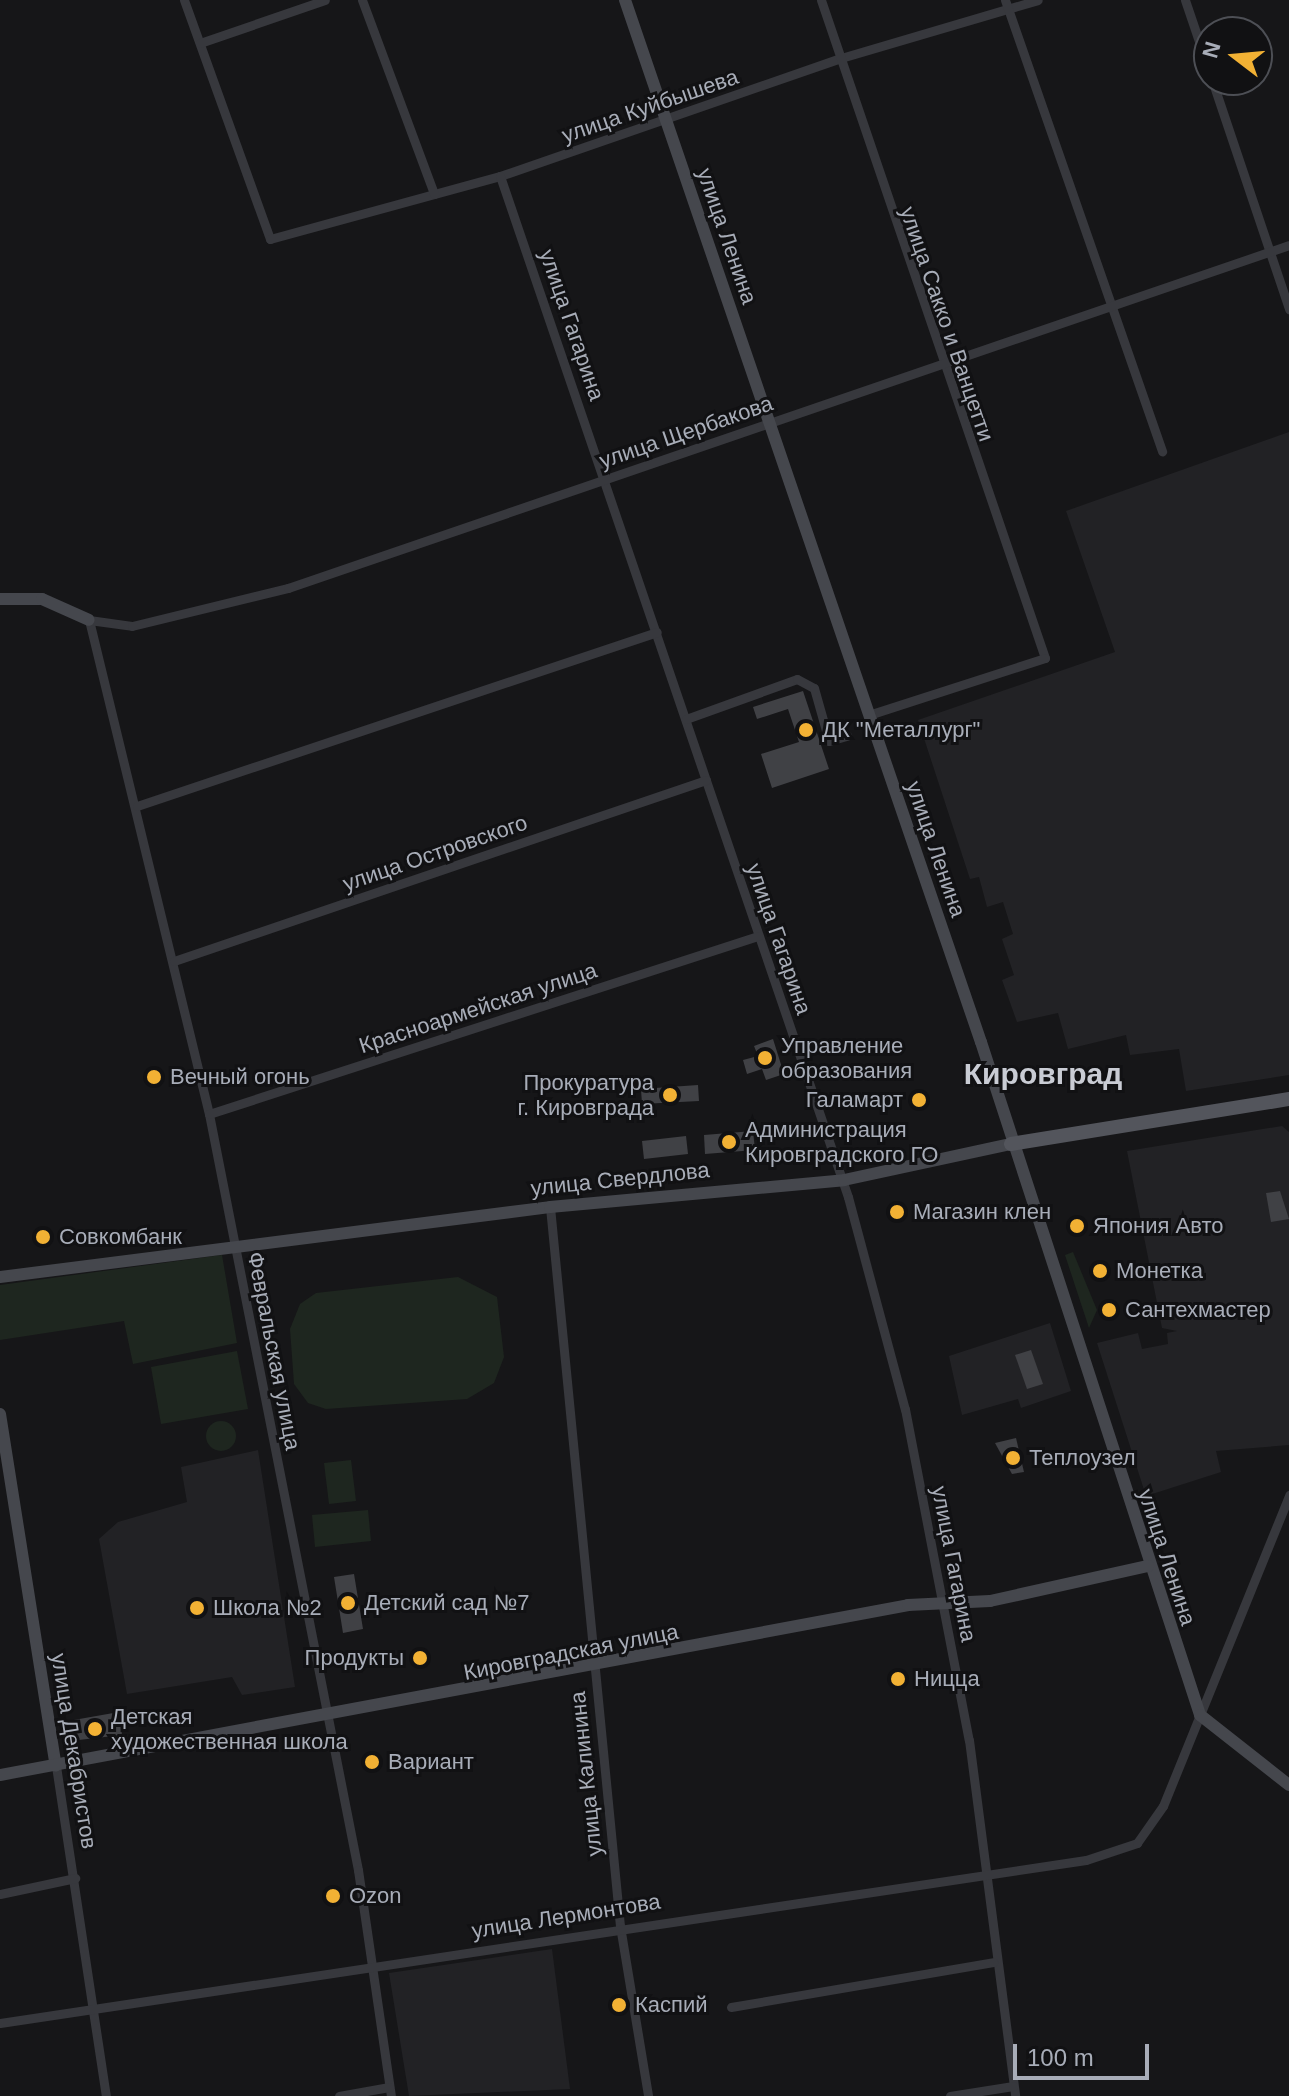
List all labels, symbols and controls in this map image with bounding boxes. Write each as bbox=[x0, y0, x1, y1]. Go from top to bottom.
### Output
north arrow bbox=[1193, 16, 1273, 96]
text: N bbox=[1197, 39, 1226, 61]
street label: улица Куйбышева bbox=[558, 63, 742, 149]
street label: улица Ленина bbox=[691, 165, 763, 307]
street label: улица Сакко и Ванцетти bbox=[894, 203, 1000, 445]
street label: улица Гагарина bbox=[534, 246, 610, 404]
street label: улица Щербакова bbox=[596, 390, 776, 474]
place label: ДК "Металлург" bbox=[822, 717, 980, 743]
marker: ДК "Металлург" bbox=[797, 721, 815, 739]
street label: улица Ленина bbox=[900, 778, 972, 920]
street label: улица Островского bbox=[339, 809, 531, 897]
street label: улица Гагарина bbox=[741, 860, 817, 1018]
street label: Красноармейская улица bbox=[356, 957, 600, 1059]
place label: Управление образования bbox=[781, 1032, 912, 1084]
marker: Управление образования bbox=[756, 1049, 774, 1067]
district label: Кировград bbox=[964, 1056, 1122, 1092]
place label: Вечный огонь bbox=[170, 1064, 310, 1090]
marker: Вечный огонь bbox=[145, 1068, 163, 1086]
place label: Прокуратура г. Кировграда bbox=[518, 1069, 654, 1120]
marker: Прокуратура г. Кировграда bbox=[661, 1086, 679, 1104]
place label: Галамарт bbox=[806, 1087, 903, 1113]
marker: Галамарт bbox=[910, 1091, 928, 1109]
place label: Администрация Кировградского ГО bbox=[745, 1116, 938, 1168]
marker: Администрация Кировградского ГО bbox=[720, 1133, 738, 1151]
street label: улица Свердлова bbox=[529, 1156, 711, 1202]
place label: Магазин клен bbox=[913, 1199, 1051, 1225]
marker: Магазин клен bbox=[888, 1203, 906, 1221]
place label: Япония Авто bbox=[1093, 1213, 1223, 1239]
marker: Япония Авто bbox=[1068, 1217, 1086, 1235]
place label: Совкомбанк bbox=[59, 1224, 182, 1250]
marker: Совкомбанк bbox=[34, 1228, 52, 1246]
street label: Февральская улица bbox=[242, 1250, 306, 1452]
place label: Монетка bbox=[1116, 1258, 1203, 1284]
marker: Монетка bbox=[1091, 1262, 1109, 1280]
place label: Сантехмастер bbox=[1125, 1297, 1271, 1323]
marker: Сантехмастер bbox=[1100, 1301, 1118, 1319]
place label: Теплоузел bbox=[1029, 1445, 1136, 1471]
marker: Теплоузел bbox=[1004, 1449, 1022, 1467]
street label: улица Гагарина bbox=[926, 1484, 982, 1644]
street label: улица Ленина bbox=[1132, 1485, 1202, 1629]
place label: Детский сад №7 bbox=[364, 1590, 530, 1616]
marker: Детский сад №7 bbox=[339, 1594, 357, 1612]
place label: Школа №2 bbox=[213, 1595, 322, 1621]
marker: Школа №2 bbox=[188, 1599, 206, 1617]
street label: Кировградская улица bbox=[461, 1618, 681, 1686]
place label: Продукты bbox=[305, 1645, 404, 1671]
marker: Продукты bbox=[411, 1649, 429, 1667]
street label: улица Декабристов bbox=[45, 1651, 103, 1851]
place label: Ницца bbox=[914, 1666, 980, 1692]
marker: Ницца bbox=[889, 1670, 907, 1688]
street label: улица Калинина bbox=[564, 1690, 608, 1858]
place label: Детская художественная школа bbox=[111, 1703, 348, 1754]
marker: Детская художественная школа bbox=[86, 1720, 104, 1738]
place label: Вариант bbox=[388, 1749, 474, 1775]
marker: Вариант bbox=[363, 1753, 381, 1771]
place label: Ozon bbox=[349, 1883, 402, 1909]
marker: Ozon bbox=[324, 1887, 342, 1905]
street label: улица Лермонтова bbox=[470, 1888, 662, 1944]
place label: Каспий bbox=[635, 1992, 708, 2018]
marker: Каспий bbox=[610, 1996, 628, 2014]
scale bar bbox=[1017, 2028, 1153, 2078]
text: 100 m bbox=[1027, 2044, 1094, 2071]

